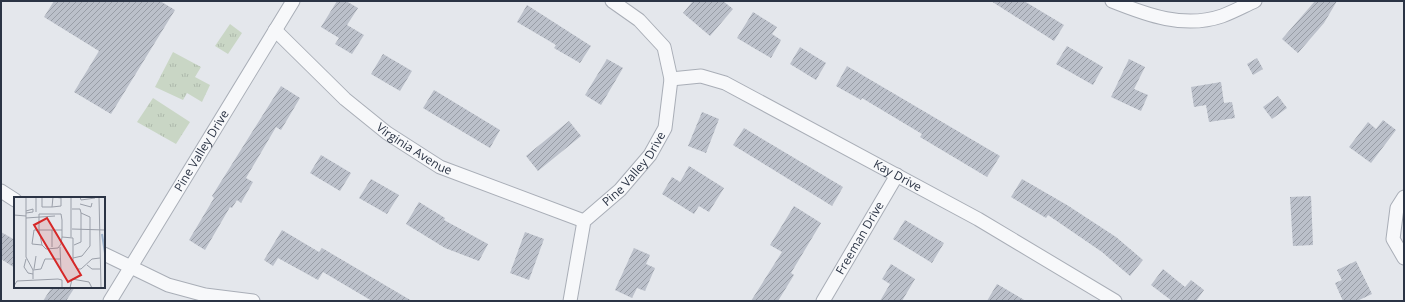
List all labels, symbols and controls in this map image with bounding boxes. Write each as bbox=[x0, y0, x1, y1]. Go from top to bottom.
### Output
street label: Pine Valley Drive bbox=[170, 106, 233, 194]
street label: Virginia Avenue bbox=[373, 119, 455, 179]
street label: Pine Valley Drive bbox=[598, 128, 670, 210]
street label: Kay Drive bbox=[871, 155, 925, 195]
inset map bbox=[14, 197, 105, 288]
street label: Freeman Drive bbox=[831, 198, 888, 278]

